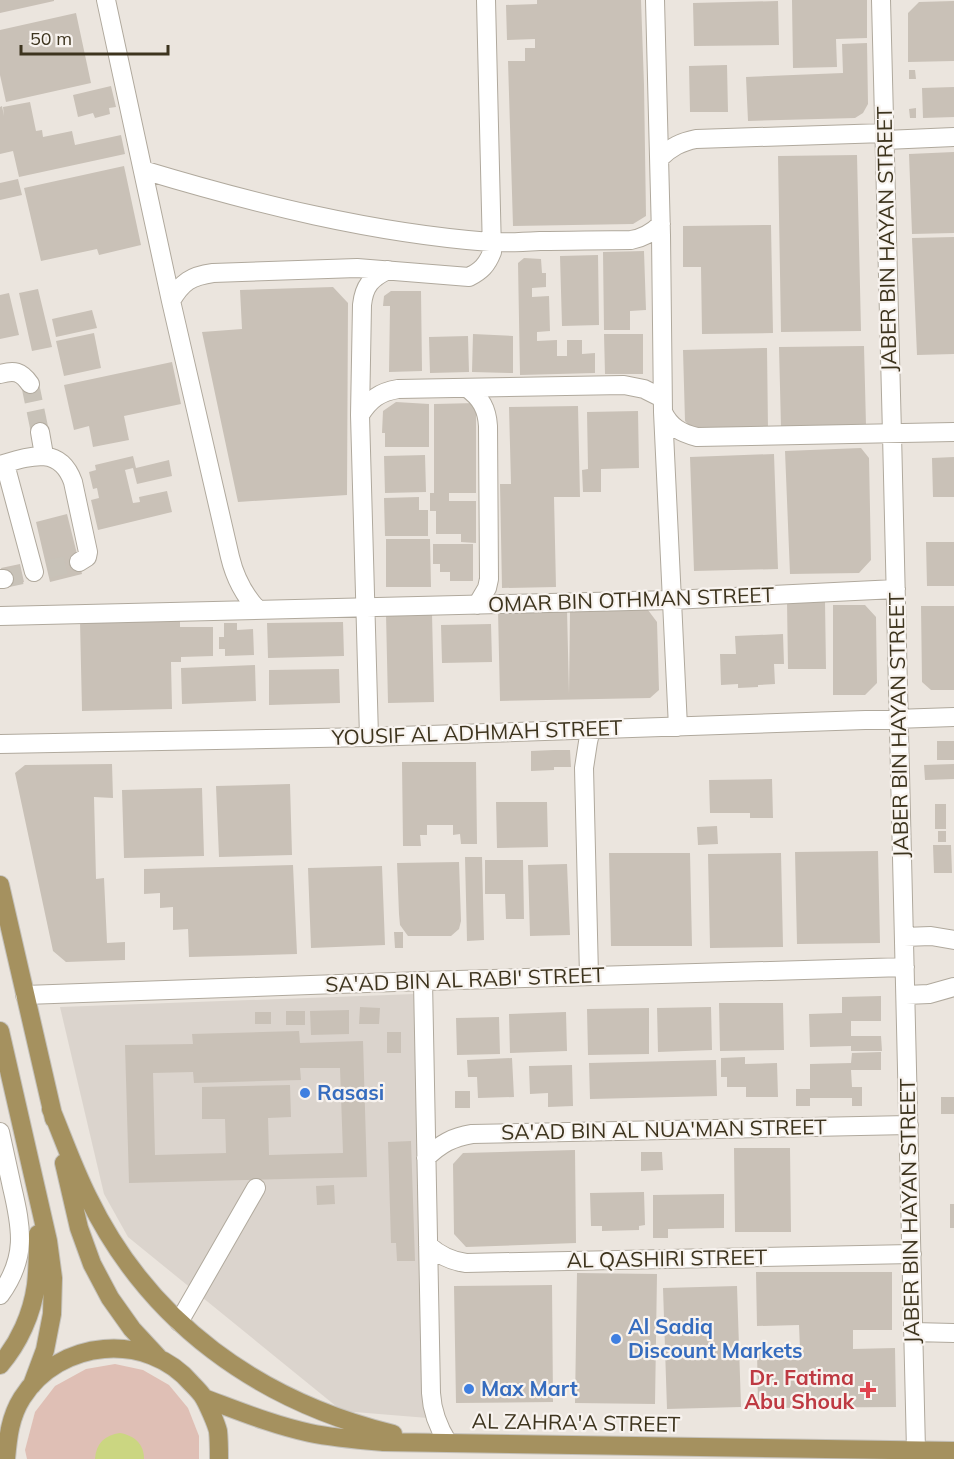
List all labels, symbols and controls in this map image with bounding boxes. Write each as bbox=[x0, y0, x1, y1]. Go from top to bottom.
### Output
scale bar bbox=[21, 18, 168, 56]
text: 50 m bbox=[30, 27, 72, 50]
street label: JABER BIN HAYAN STREET bbox=[871, 106, 901, 372]
street label: OMAR BIN OTHMAN STREET bbox=[487, 581, 775, 617]
street label: JABER BIN HAYAN STREET bbox=[883, 592, 913, 858]
street label: YOUSIF AL ADHMAH STREET bbox=[330, 714, 623, 750]
street label: SA'AD BIN AL RABI' STREET bbox=[325, 961, 605, 997]
street label: JABER BIN HAYAN STREET bbox=[894, 1078, 924, 1344]
place label: Rasasi bbox=[317, 1079, 384, 1105]
marker: Rasasi bbox=[298, 1086, 312, 1100]
street label: SA'AD BIN AL NUA'MAN STREET bbox=[501, 1113, 827, 1145]
street label: AL QASHIRI STREET bbox=[566, 1243, 768, 1273]
place label: Al Sadiq Discount Markets bbox=[628, 1313, 803, 1363]
marker: Al Sadiq Discount Markets bbox=[609, 1332, 623, 1346]
place label: Dr. Fatima Abu Shouk bbox=[744, 1364, 854, 1414]
place label: Max Mart bbox=[481, 1375, 578, 1401]
marker: Dr. Fatima Abu Shouk bbox=[859, 1381, 877, 1399]
marker: Max Mart bbox=[462, 1382, 476, 1396]
street label: AL ZAHRA'A STREET bbox=[472, 1407, 681, 1437]

